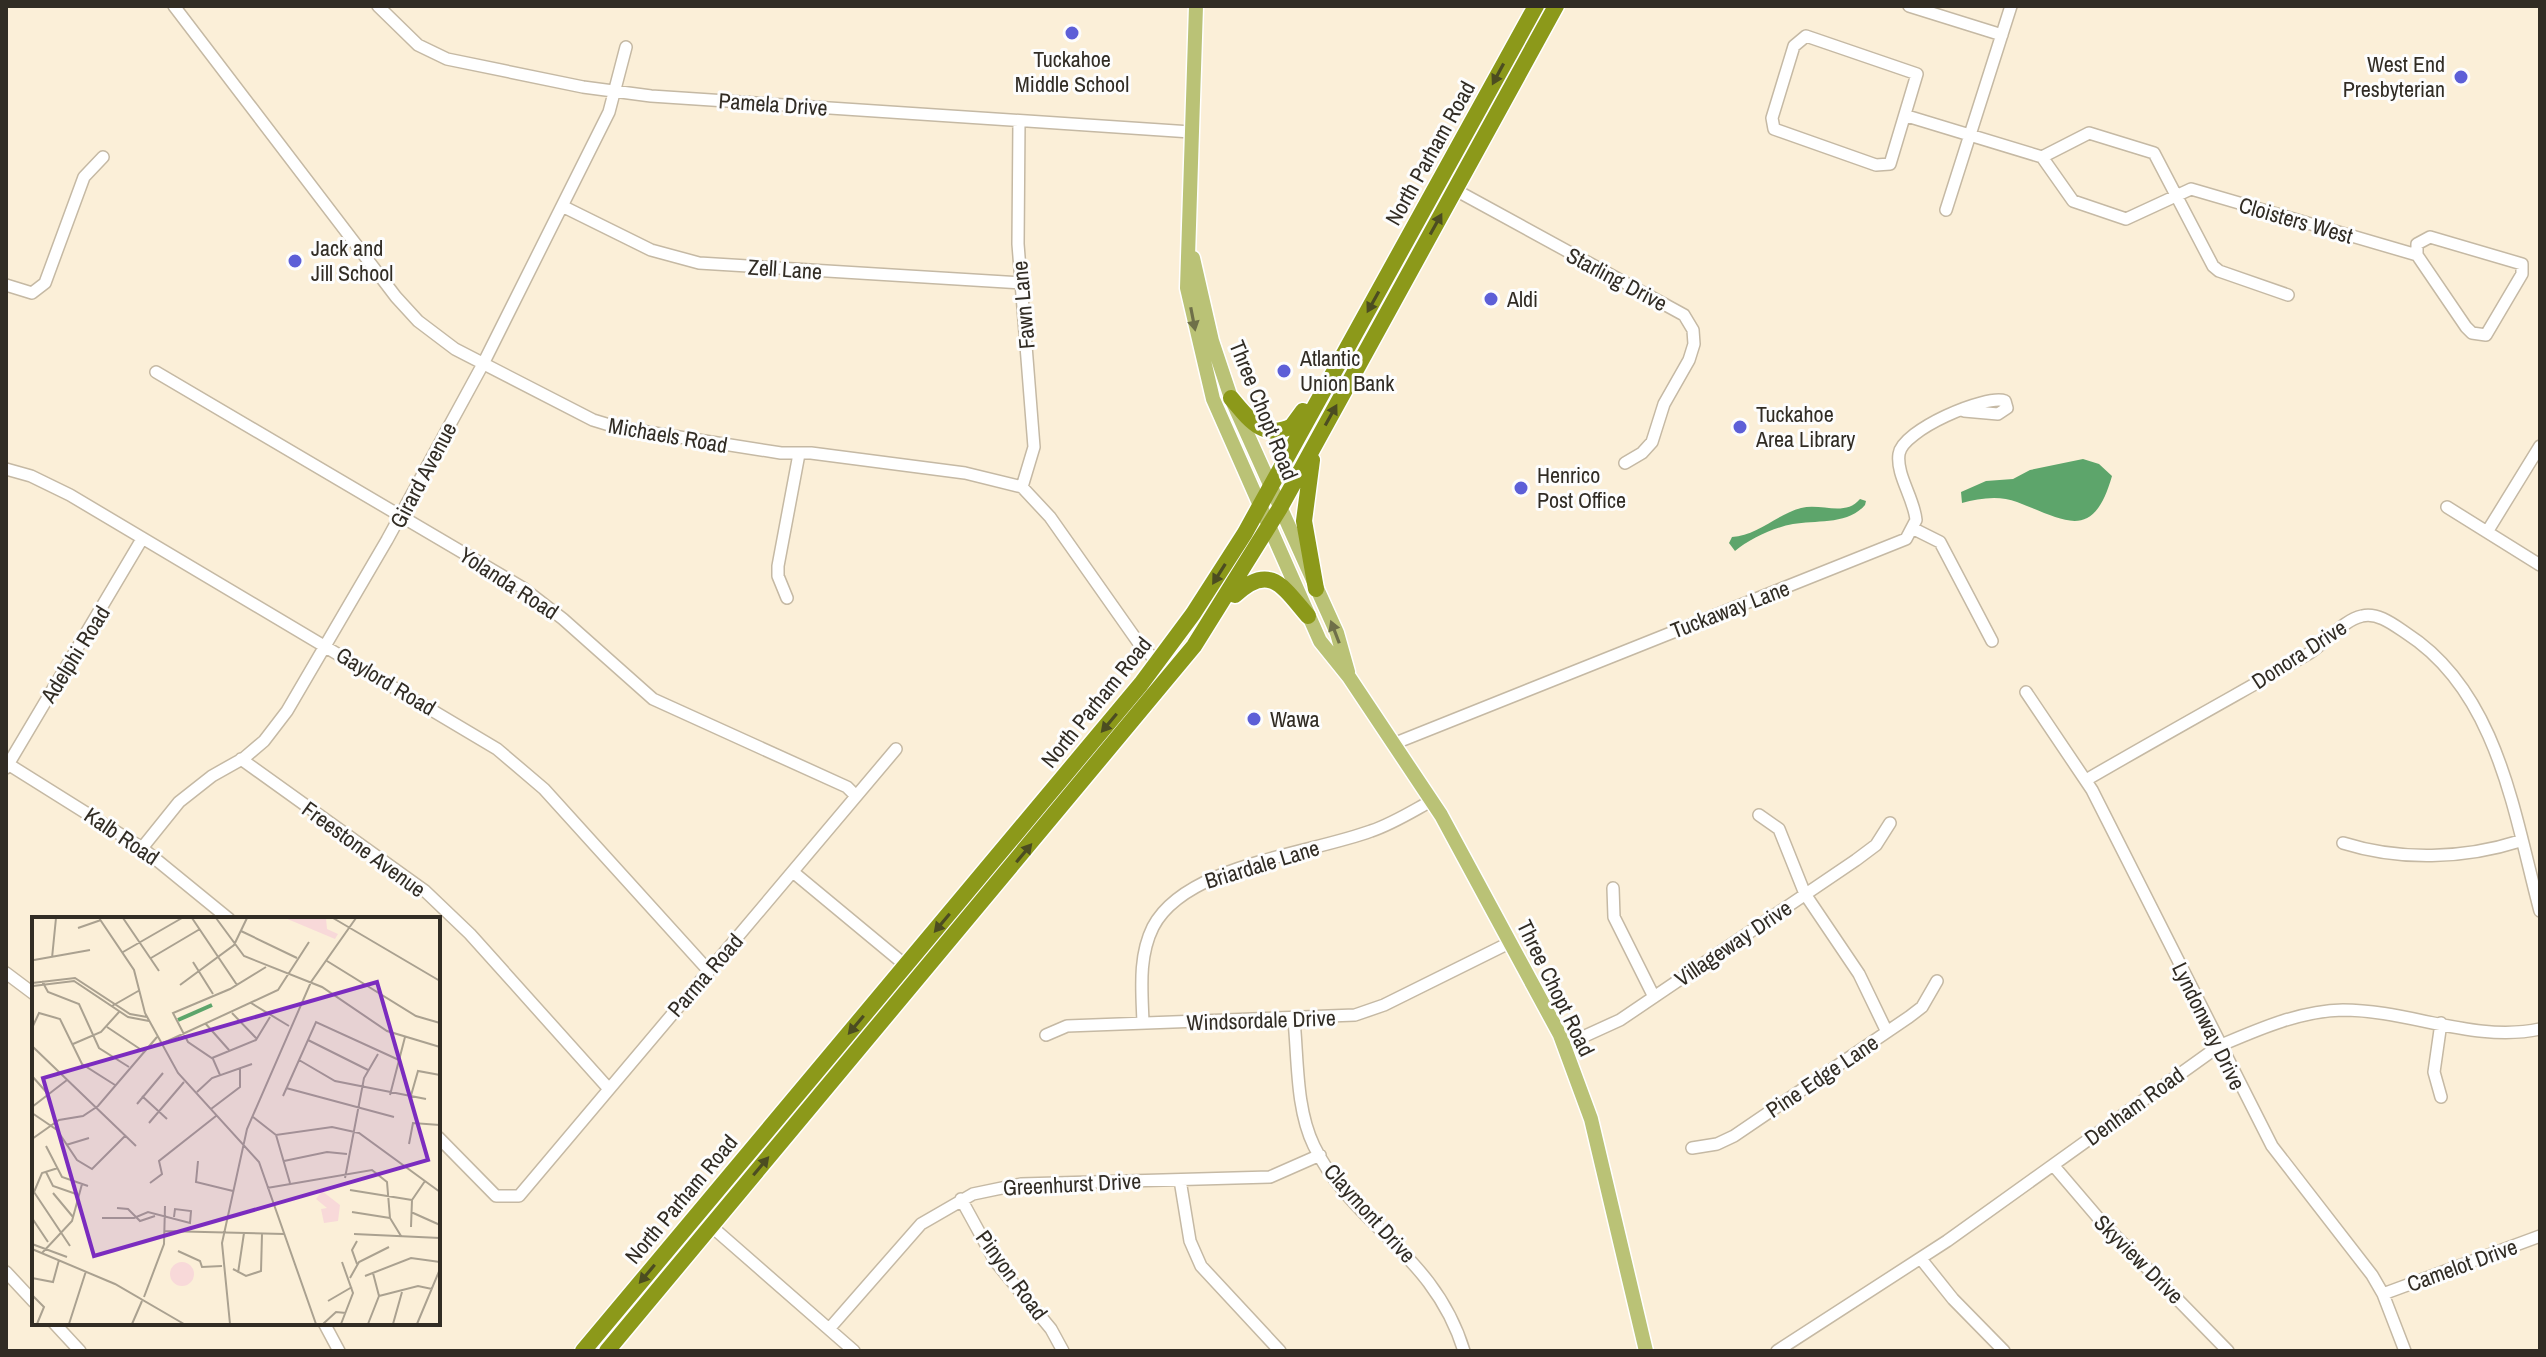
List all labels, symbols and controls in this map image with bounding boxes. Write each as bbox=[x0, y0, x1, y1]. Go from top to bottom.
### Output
marker: Tuckahoe Middle School bbox=[1063, 24, 1081, 42]
place label: Tuckahoe Middle School bbox=[1015, 44, 1129, 99]
place label: West End Presbyterian bbox=[2343, 49, 2445, 104]
one-way arrow bbox=[1492, 63, 1505, 86]
marker: West End Presbyterian bbox=[2452, 68, 2470, 86]
street label: North Parham Road bbox=[1378, 76, 1482, 230]
street label: Pamela Drive bbox=[717, 85, 829, 123]
street label: Cloisters West bbox=[2236, 189, 2356, 251]
one-way arrow bbox=[1429, 213, 1443, 235]
place label: Jack and Jill School bbox=[311, 233, 393, 288]
street label: Starling Drive bbox=[1561, 240, 1673, 318]
street label: Zell Lane bbox=[747, 251, 823, 287]
marker: Jack and Jill School bbox=[286, 252, 304, 270]
street label: Fawn Lane bbox=[1004, 260, 1042, 350]
place label: Aldi bbox=[1506, 284, 1538, 314]
marker: Aldi bbox=[1482, 290, 1500, 308]
one-way arrow bbox=[1366, 291, 1380, 313]
one-way arrow bbox=[1187, 307, 1200, 332]
street label: Three Chopt Road bbox=[1222, 336, 1306, 484]
place label: Atlantic Union Bank bbox=[1299, 343, 1395, 398]
marker: Atlantic Union Bank bbox=[1275, 362, 1293, 380]
place label: Tuckahoe Area Library bbox=[1755, 399, 1855, 454]
one-way arrow bbox=[1325, 404, 1338, 427]
street label: Michaels Road bbox=[606, 410, 730, 460]
street label: Girard Avenue bbox=[383, 417, 463, 533]
marker: Tuckahoe Area Library bbox=[1731, 418, 1749, 436]
place label: Henrico Post Office bbox=[1537, 460, 1626, 515]
marker: Henrico Post Office bbox=[1512, 479, 1530, 497]
street label: Yolanda Road bbox=[453, 540, 565, 626]
one-way arrow bbox=[1213, 563, 1227, 585]
street label: Tuckaway Lane bbox=[1666, 573, 1794, 645]
street label: Adelphi Road bbox=[33, 600, 117, 709]
street label: Donora Drive bbox=[2246, 612, 2352, 696]
one-way arrow bbox=[1328, 620, 1341, 644]
street label: North Parham Road bbox=[1034, 630, 1158, 774]
street label: Gaylord Road bbox=[331, 639, 441, 723]
place label: Wawa bbox=[1270, 704, 1319, 734]
marker: Wawa bbox=[1245, 710, 1263, 728]
one-way arrow bbox=[1101, 713, 1118, 733]
street label: Freestone Avenue bbox=[296, 794, 432, 904]
street label: Kalb Road bbox=[79, 800, 165, 872]
street label: Briardale Lane bbox=[1201, 832, 1323, 896]
one-way arrow bbox=[1015, 843, 1032, 863]
street label: Villageway Drive bbox=[1669, 893, 1797, 993]
one-way arrow bbox=[934, 912, 951, 932]
street label: Three Chopt Road bbox=[1510, 915, 1602, 1061]
inset map bbox=[32, 917, 440, 1325]
street label: Parma Road bbox=[660, 927, 750, 1023]
street label: Lyndonway Drive bbox=[2165, 957, 2253, 1095]
street label: Windsordale Drive bbox=[1186, 1002, 1336, 1038]
one-way arrow bbox=[848, 1015, 864, 1035]
street label: Pine Edge Lane bbox=[1760, 1027, 1884, 1125]
street label: Denham Road bbox=[2078, 1060, 2190, 1152]
street label: North Parham Road bbox=[618, 1128, 744, 1270]
one-way arrow bbox=[752, 1157, 769, 1177]
street label: Claymont Drive bbox=[1317, 1157, 1423, 1269]
street label: Greenhurst Drive bbox=[1002, 1165, 1142, 1203]
street label: Skyview Drive bbox=[2088, 1208, 2190, 1310]
street label: Pinyon Road bbox=[969, 1224, 1055, 1326]
street label: Camelot Drive bbox=[2403, 1231, 2521, 1299]
one-way arrow bbox=[639, 1264, 656, 1284]

